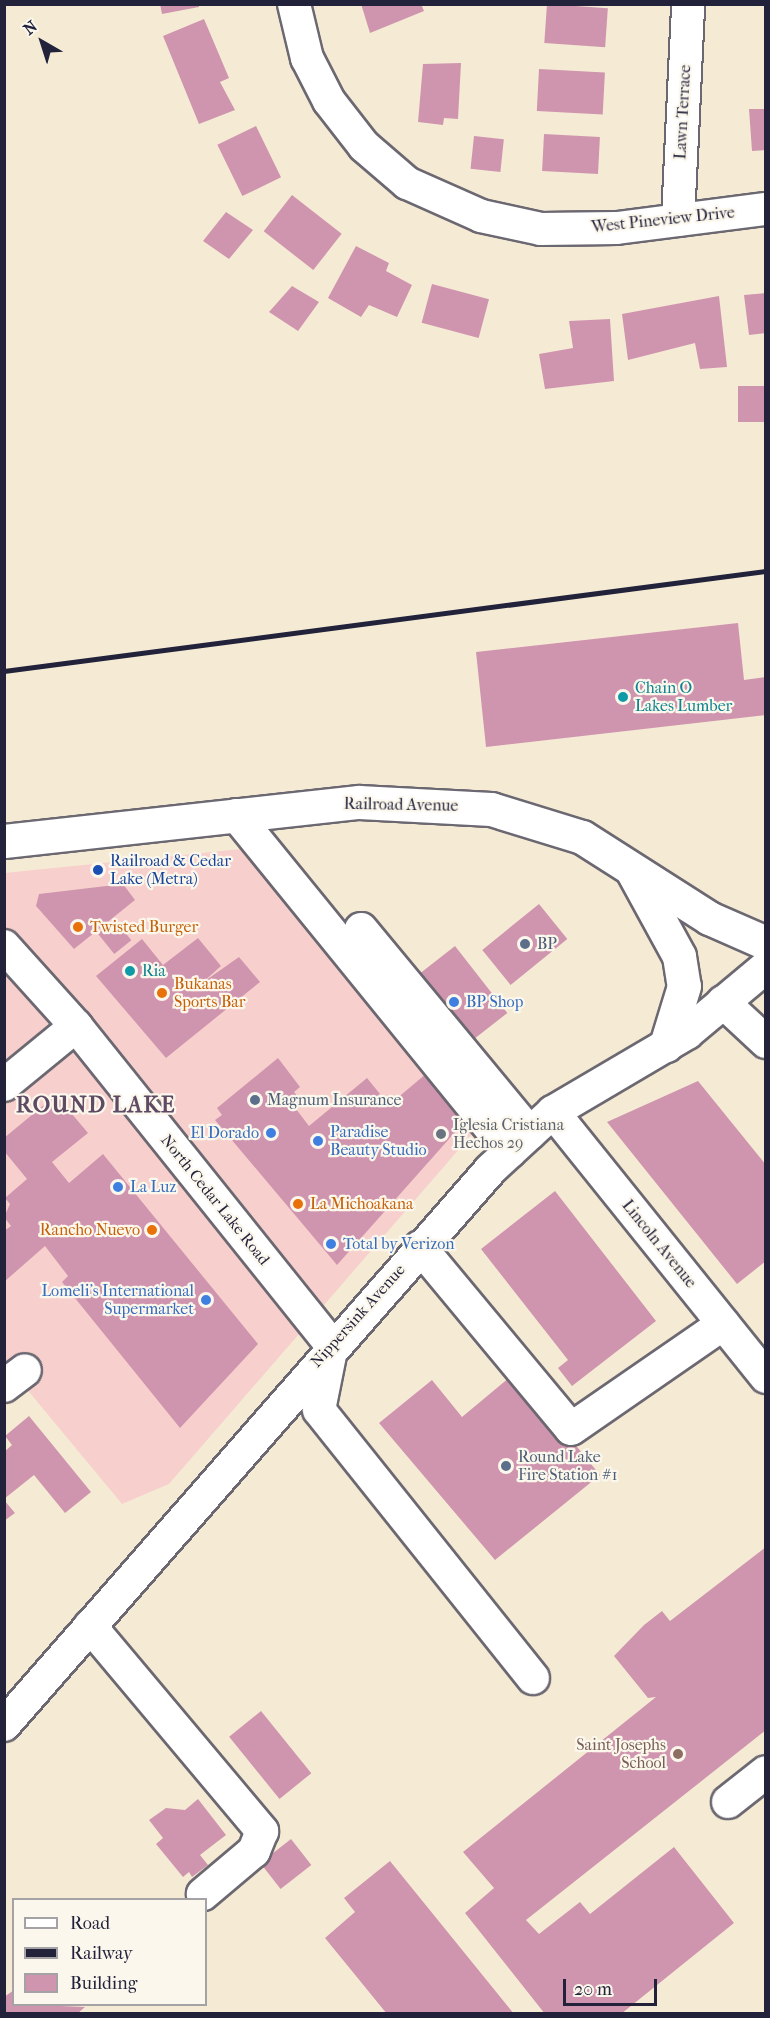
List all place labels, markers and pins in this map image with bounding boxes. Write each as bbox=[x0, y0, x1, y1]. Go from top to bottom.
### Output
place label: Chain O Lakes Lumber bbox=[635, 678, 732, 716]
marker: Chain O Lakes Lumber bbox=[616, 690, 630, 704]
place label: Railroad & Cedar Lake (Metra) bbox=[110, 851, 231, 889]
marker: Railroad & Cedar Lake (Metra) bbox=[91, 863, 105, 877]
place label: Twisted Burger bbox=[90, 917, 198, 937]
marker: Twisted Burger bbox=[71, 920, 85, 934]
place label: BP bbox=[537, 934, 557, 954]
marker: BP bbox=[518, 937, 532, 951]
place label: Ria bbox=[142, 961, 166, 981]
marker: Ria bbox=[123, 964, 137, 978]
place label: Bukanas Sports Bar bbox=[174, 974, 245, 1012]
marker: Bukanas Sports Bar bbox=[155, 986, 169, 1000]
place label: BP Shop bbox=[466, 992, 523, 1012]
marker: BP Shop bbox=[447, 995, 461, 1009]
place label: Magnum Insurance bbox=[267, 1090, 401, 1110]
marker: Magnum Insurance bbox=[248, 1093, 262, 1107]
place label: Iglesia Cristiana Hechos 29 bbox=[453, 1115, 564, 1153]
place label: Paradise Beauty Studio bbox=[330, 1122, 427, 1160]
place label: El Dorado bbox=[190, 1123, 259, 1143]
marker: El Dorado bbox=[264, 1126, 278, 1140]
marker: Iglesia Cristiana Hechos 29 bbox=[434, 1127, 448, 1141]
marker: Paradise Beauty Studio bbox=[311, 1134, 325, 1148]
place label: La Luz bbox=[130, 1177, 176, 1197]
marker: La Luz bbox=[111, 1180, 125, 1194]
place label: La Michoakana bbox=[310, 1194, 413, 1214]
marker: La Michoakana bbox=[291, 1197, 305, 1211]
place label: Rancho Nuevo bbox=[40, 1220, 140, 1240]
marker: Rancho Nuevo bbox=[145, 1223, 159, 1237]
place label: Total by Verizon bbox=[343, 1234, 455, 1254]
marker: Total by Verizon bbox=[324, 1237, 338, 1251]
place label: Lomeli's International Supermarket bbox=[41, 1281, 194, 1319]
marker: Lomeli's International Supermarket bbox=[199, 1293, 213, 1307]
place label: Round Lake Fire Station #1 bbox=[518, 1447, 618, 1485]
marker: Round Lake Fire Station #1 bbox=[499, 1459, 513, 1473]
place label: Saint Josephs School bbox=[576, 1735, 666, 1773]
marker: Saint Josephs School bbox=[671, 1747, 685, 1761]

